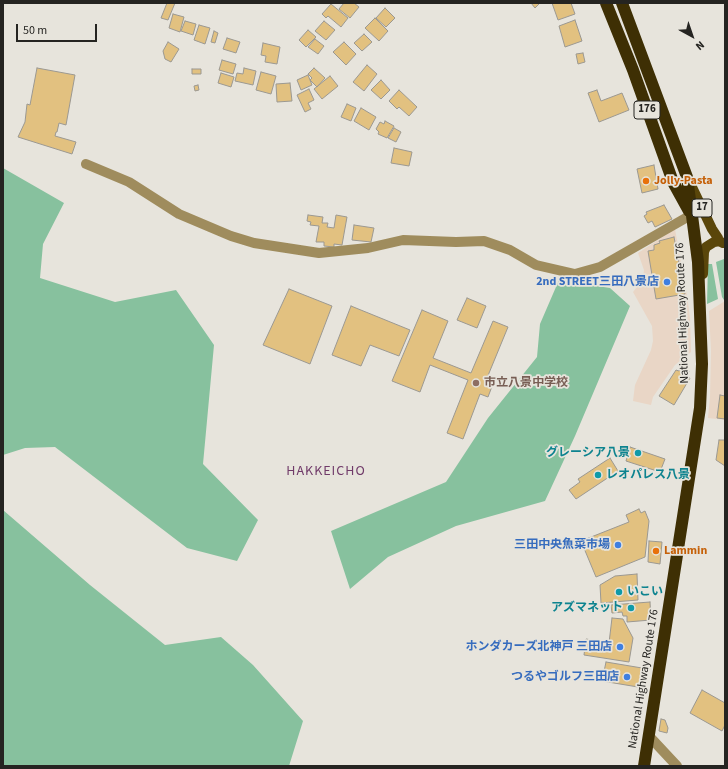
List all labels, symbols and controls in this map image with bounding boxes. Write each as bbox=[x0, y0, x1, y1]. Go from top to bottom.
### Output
scale bar bbox=[18, 16, 99, 42]
north arrow bbox=[672, 16, 712, 56]
text: 50 m bbox=[23, 22, 47, 39]
text: N bbox=[692, 37, 708, 54]
road number: 176 bbox=[634, 101, 660, 119]
place label: Jolly-Pasta bbox=[654, 174, 713, 188]
marker: Jolly-Pasta bbox=[641, 176, 651, 186]
road number: 17 bbox=[692, 199, 712, 217]
street label: National Highway Route 176 bbox=[673, 242, 693, 384]
place label: 2nd STREET三田八景店 bbox=[536, 275, 659, 289]
marker: 2nd STREET三田八景店 bbox=[662, 277, 672, 287]
place label: 市立八景中学校 bbox=[484, 376, 568, 390]
marker: 市立八景中学校 bbox=[471, 378, 481, 388]
place label: グレーシア八景 bbox=[546, 446, 630, 460]
marker: グレーシア八景 bbox=[633, 448, 643, 458]
district label: HAKKEICHO bbox=[286, 464, 366, 480]
place label: レオパレス八景 bbox=[606, 468, 690, 482]
marker: レオパレス八景 bbox=[593, 470, 603, 480]
place label: 三田中央魚菜市場 bbox=[514, 538, 610, 552]
marker: 三田中央魚菜市場 bbox=[613, 540, 623, 550]
place label: Lammin bbox=[664, 544, 707, 558]
marker: Lammin bbox=[651, 546, 661, 556]
place label: いこい bbox=[627, 585, 663, 599]
marker: いこい bbox=[614, 587, 624, 597]
place label: アズマネット bbox=[551, 601, 623, 615]
marker: アズマネット bbox=[626, 603, 636, 613]
street label: National Highway Route 176 bbox=[626, 608, 662, 750]
place label: ホンダカーズ北神戸 三田店 bbox=[466, 640, 612, 654]
marker: ホンダカーズ北神戸 三田店 bbox=[615, 642, 625, 652]
place label: つるやゴルフ三田店 bbox=[511, 670, 619, 684]
marker: つるやゴルフ三田店 bbox=[622, 672, 632, 682]

